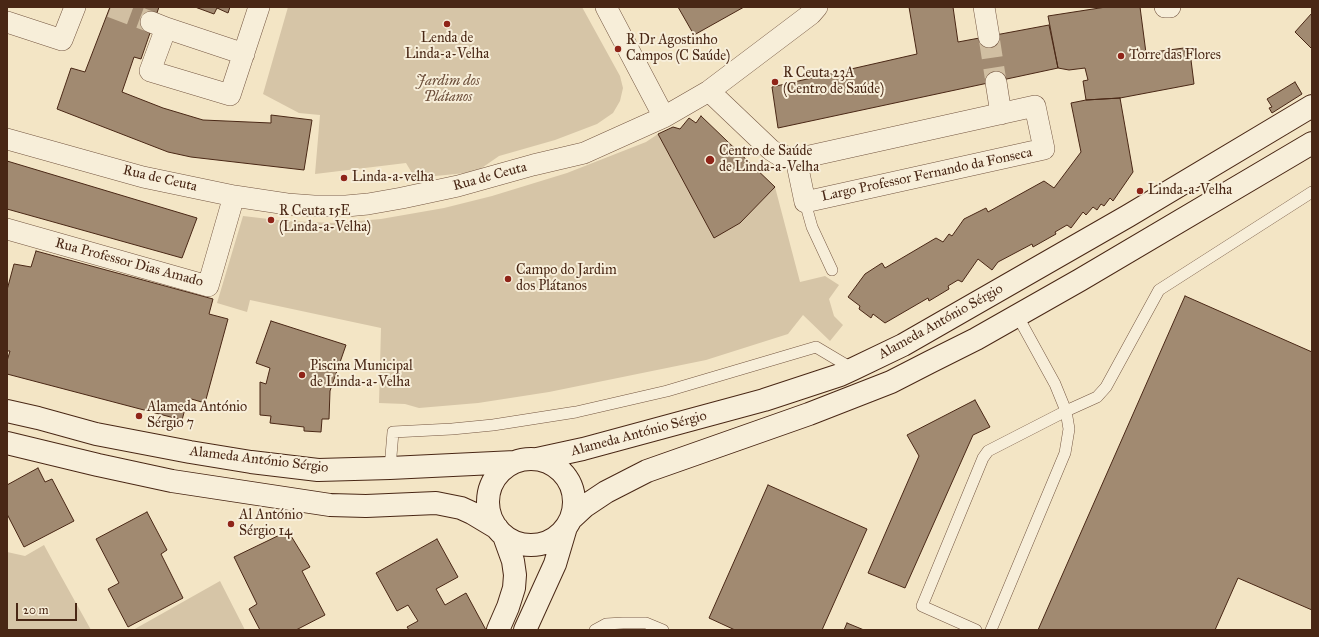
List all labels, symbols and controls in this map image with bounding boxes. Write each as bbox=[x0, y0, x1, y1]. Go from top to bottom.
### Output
marker: Lenda de Linda-a-Velha bbox=[442, 19, 452, 29]
place label: Lenda de Linda-a-Velha bbox=[405, 31, 489, 64]
place label: R Dr Agostinho Campos (C Saúde) bbox=[626, 33, 730, 66]
marker: R Dr Agostinho Campos (C Saúde) bbox=[613, 44, 623, 54]
place label: Torre das Flores bbox=[1129, 48, 1221, 64]
marker: Torre das Flores bbox=[1116, 51, 1126, 61]
place label: R Ceuta 23A (Centro de Saúde) bbox=[783, 66, 884, 98]
park label: Jardim dos Plátanos bbox=[416, 74, 480, 106]
marker: R Ceuta 23A (Centro de Saúde) bbox=[770, 77, 780, 87]
place label: Centro de Saúde de Linda-a-Velha bbox=[719, 144, 819, 176]
street label: Largo Professor Fernando da Fonseca bbox=[820, 144, 1034, 206]
marker: Centro de Saúde de Linda-a-Velha bbox=[704, 154, 716, 166]
street label: Rua de Ceuta bbox=[451, 159, 529, 195]
street label: Rua de Ceuta bbox=[121, 162, 199, 196]
place label: Linda-a-velha bbox=[352, 170, 434, 186]
marker: Linda-a-velha bbox=[339, 173, 349, 183]
place label: Linda-a-Velha bbox=[1148, 183, 1232, 199]
marker: Linda-a-Velha bbox=[1135, 186, 1145, 196]
place label: R Ceuta 15E (Linda-a-Velha) bbox=[279, 204, 371, 236]
marker: R Ceuta 15E (Linda-a-Velha) bbox=[266, 215, 276, 225]
street label: Rua Professor Dias Amado bbox=[53, 235, 205, 291]
place label: Campo do Jardim dos Plátanos bbox=[516, 263, 617, 296]
marker: Campo do Jardim dos Plátanos bbox=[503, 274, 513, 284]
street label: Alameda António Sérgio bbox=[876, 281, 1006, 363]
place label: Piscina Municipal de Linda-a-Velha bbox=[310, 359, 413, 392]
marker: Piscina Municipal de Linda-a-Velha bbox=[297, 370, 307, 380]
place label: Alameda António Sérgio 7 bbox=[147, 400, 247, 432]
street label: Alameda António Sérgio bbox=[569, 408, 709, 460]
marker: Alameda António Sérgio 7 bbox=[134, 411, 144, 421]
street label: Alameda António Sérgio bbox=[189, 443, 329, 477]
place label: Al António Sérgio 14 bbox=[239, 508, 303, 540]
marker: Al António Sérgio 14 bbox=[226, 519, 236, 529]
scale bar bbox=[18, 595, 79, 621]
text: 20 m bbox=[23, 603, 49, 617]

